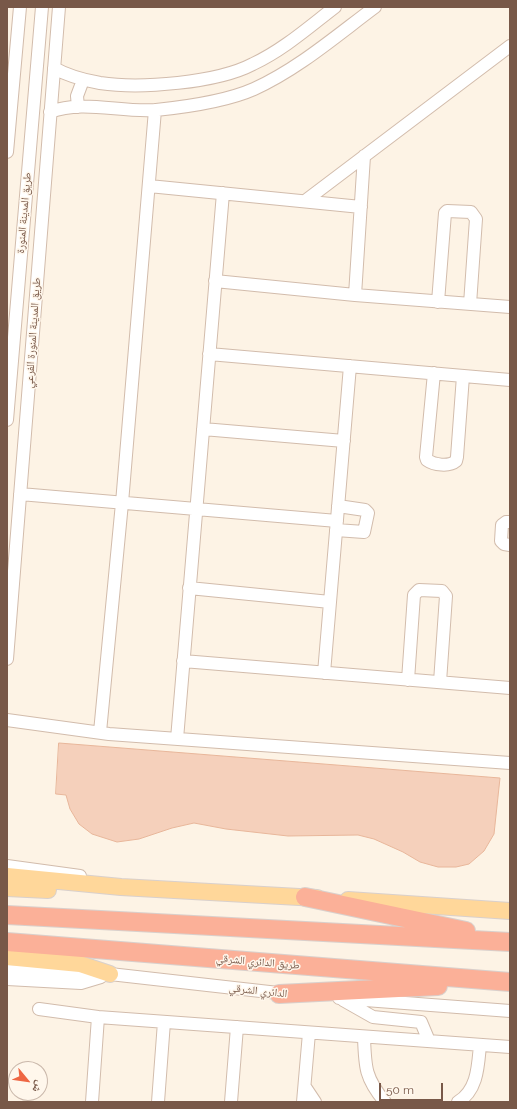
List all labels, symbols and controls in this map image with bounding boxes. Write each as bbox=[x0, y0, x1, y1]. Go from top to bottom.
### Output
street label: طريق المدينة المنورة bbox=[14, 172, 34, 254]
street label: طريق المدينة المنورة الفرعي bbox=[23, 277, 43, 389]
street label: طريق الدائري الشرقي bbox=[216, 952, 300, 972]
street label: الدائري الشرقي bbox=[228, 981, 288, 1001]
north arrow bbox=[8, 1061, 48, 1101]
scale bar bbox=[381, 1075, 445, 1101]
text: ش bbox=[30, 1078, 47, 1095]
text: 50 m bbox=[386, 1083, 414, 1097]

